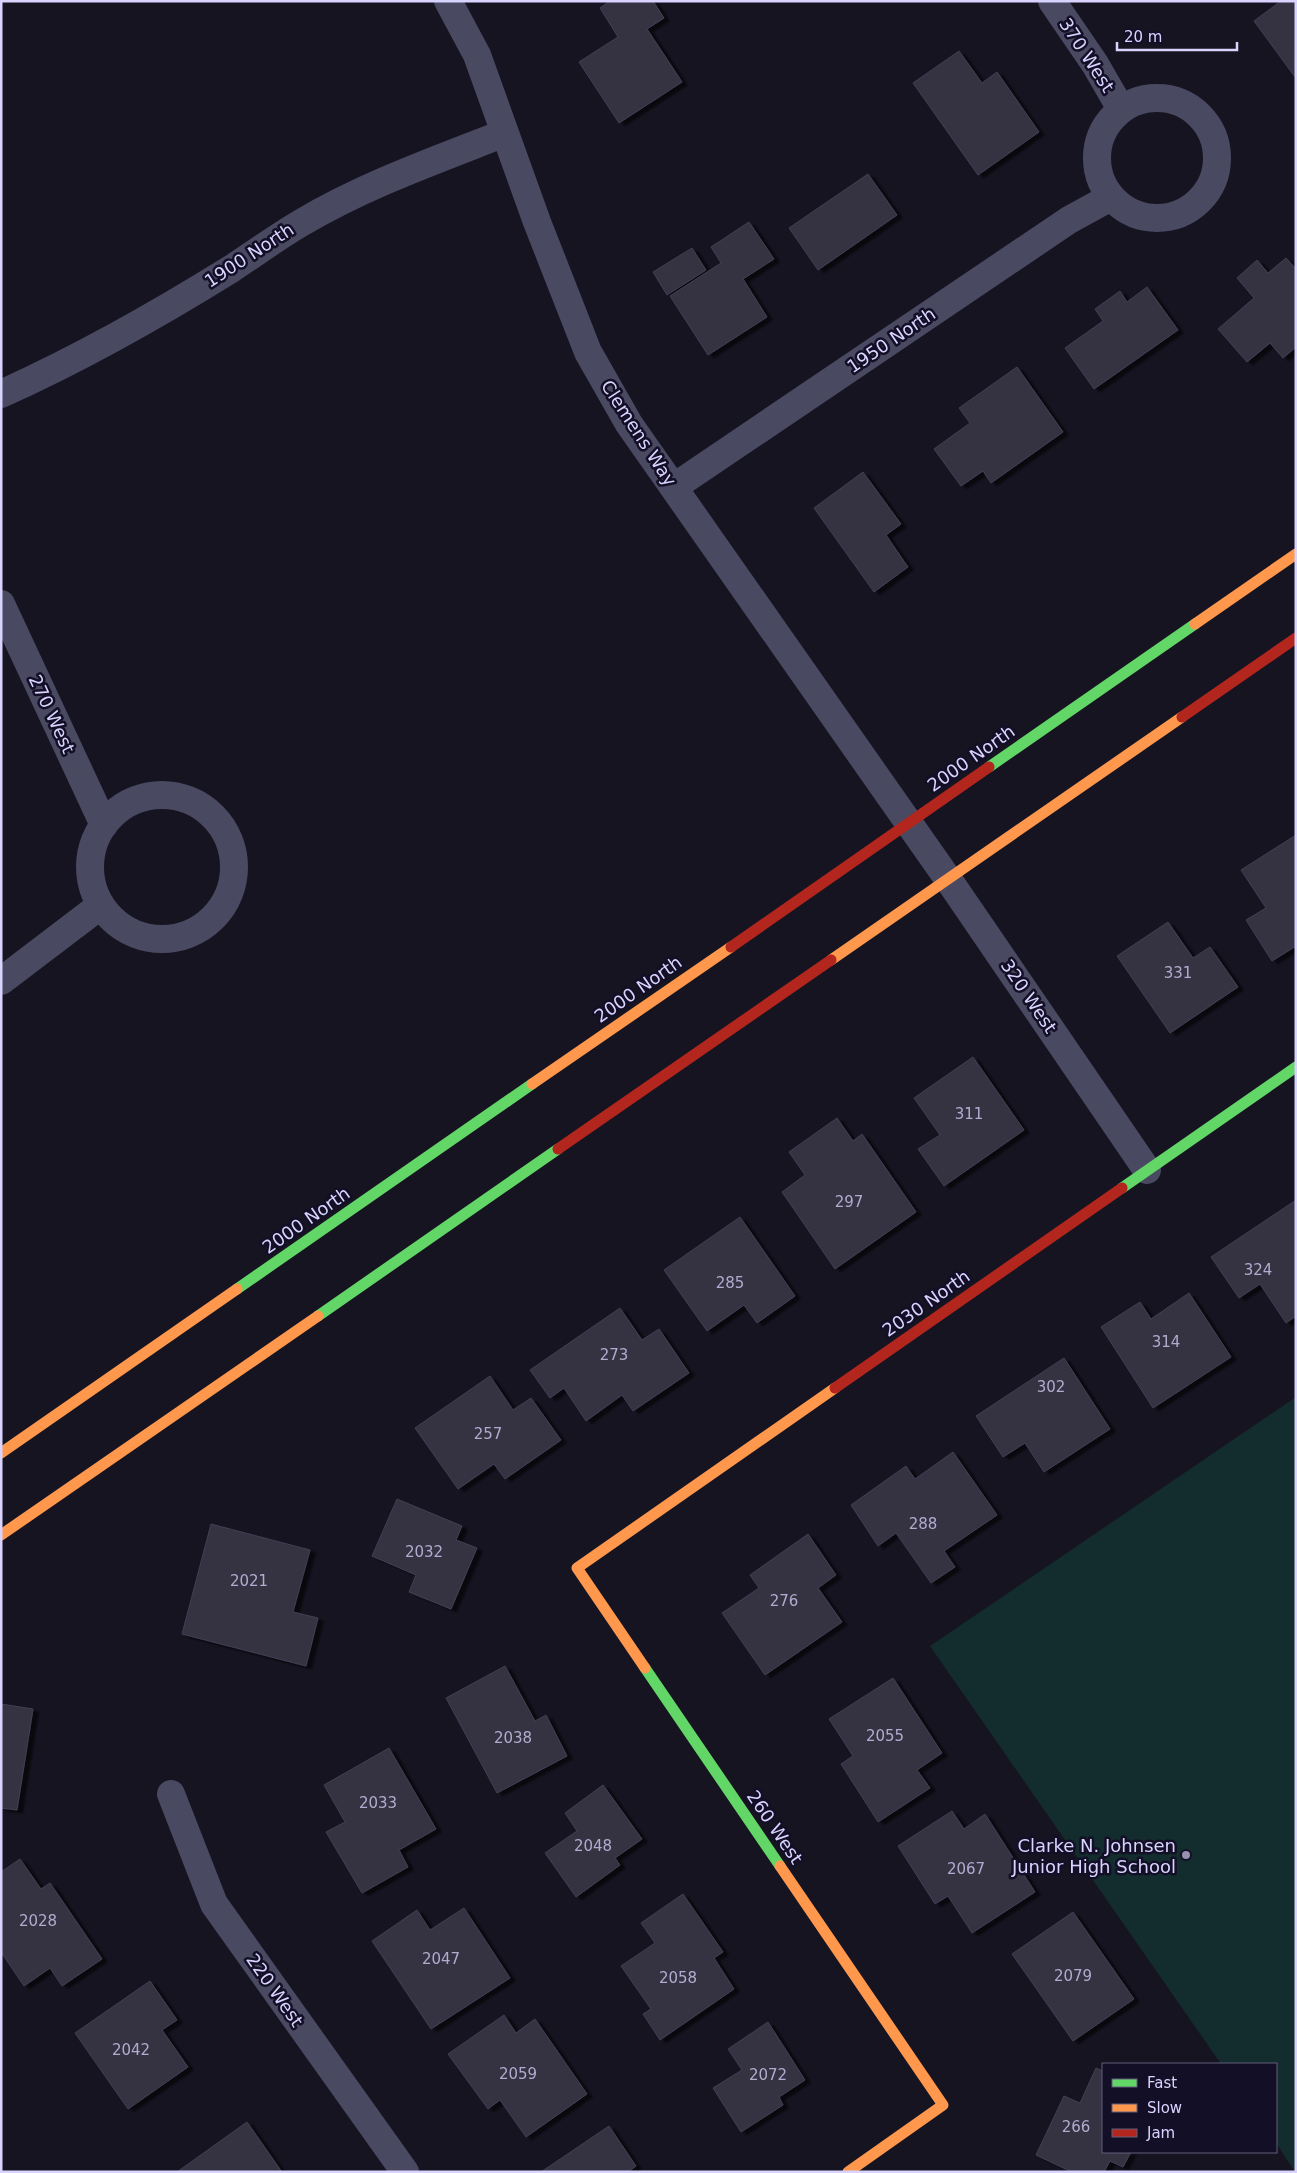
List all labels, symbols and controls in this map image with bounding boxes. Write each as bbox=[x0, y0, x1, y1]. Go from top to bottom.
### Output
street label: 370 West bbox=[1055, 14, 1119, 96]
scale bar bbox=[1117, 20, 1237, 52]
text: 20 m bbox=[1124, 28, 1162, 46]
street label: 1900 North bbox=[201, 218, 297, 292]
street label: 1950 North bbox=[843, 303, 939, 377]
street label: Clemens Way bbox=[597, 376, 681, 490]
street label: 270 West bbox=[25, 671, 79, 757]
street label: 2000 North bbox=[923, 720, 1019, 796]
street label: 2000 North bbox=[590, 951, 686, 1027]
street label: 320 West bbox=[997, 955, 1061, 1037]
house number: 331 bbox=[1164, 964, 1192, 982]
house number: 311 bbox=[955, 1105, 983, 1123]
street label: 2000 North bbox=[258, 1182, 354, 1258]
house number: 297 bbox=[835, 1193, 863, 1211]
house number: 324 bbox=[1244, 1261, 1272, 1279]
street label: 2030 North bbox=[878, 1265, 974, 1341]
house number: 285 bbox=[716, 1274, 744, 1292]
house number: 314 bbox=[1152, 1333, 1180, 1351]
house number: 273 bbox=[600, 1346, 628, 1364]
house number: 302 bbox=[1037, 1378, 1065, 1396]
house number: 257 bbox=[474, 1425, 502, 1443]
house number: 288 bbox=[909, 1515, 937, 1533]
house number: 2032 bbox=[405, 1543, 443, 1561]
house number: 2021 bbox=[230, 1572, 268, 1590]
house number: 276 bbox=[770, 1592, 798, 1610]
house number: 2055 bbox=[866, 1727, 904, 1745]
house number: 2038 bbox=[494, 1729, 532, 1747]
street label: 260 West bbox=[743, 1786, 807, 1868]
house number: 2033 bbox=[359, 1794, 397, 1812]
place label: Clarke N. Johnsen Junior High School bbox=[1011, 1835, 1176, 1877]
house number: 2048 bbox=[574, 1837, 612, 1855]
marker: Clarke N. Johnsen Junior High School bbox=[1180, 1849, 1192, 1861]
house number: 2067 bbox=[947, 1860, 985, 1878]
house number: 2028 bbox=[19, 1912, 57, 1930]
street label: 220 West bbox=[242, 1949, 308, 2031]
house number: 2047 bbox=[422, 1950, 460, 1968]
house number: 2079 bbox=[1054, 1967, 1092, 1985]
house number: 2058 bbox=[659, 1969, 697, 1987]
house number: 2042 bbox=[112, 2041, 150, 2059]
legend bbox=[1102, 2063, 1277, 2153]
house number: 2059 bbox=[499, 2065, 537, 2083]
house number: 2072 bbox=[749, 2066, 787, 2084]
text: Fast bbox=[1147, 2074, 1177, 2092]
text: Slow bbox=[1147, 2099, 1182, 2117]
house number: 266 bbox=[1062, 2118, 1090, 2136]
text: Jam bbox=[1146, 2124, 1175, 2142]

